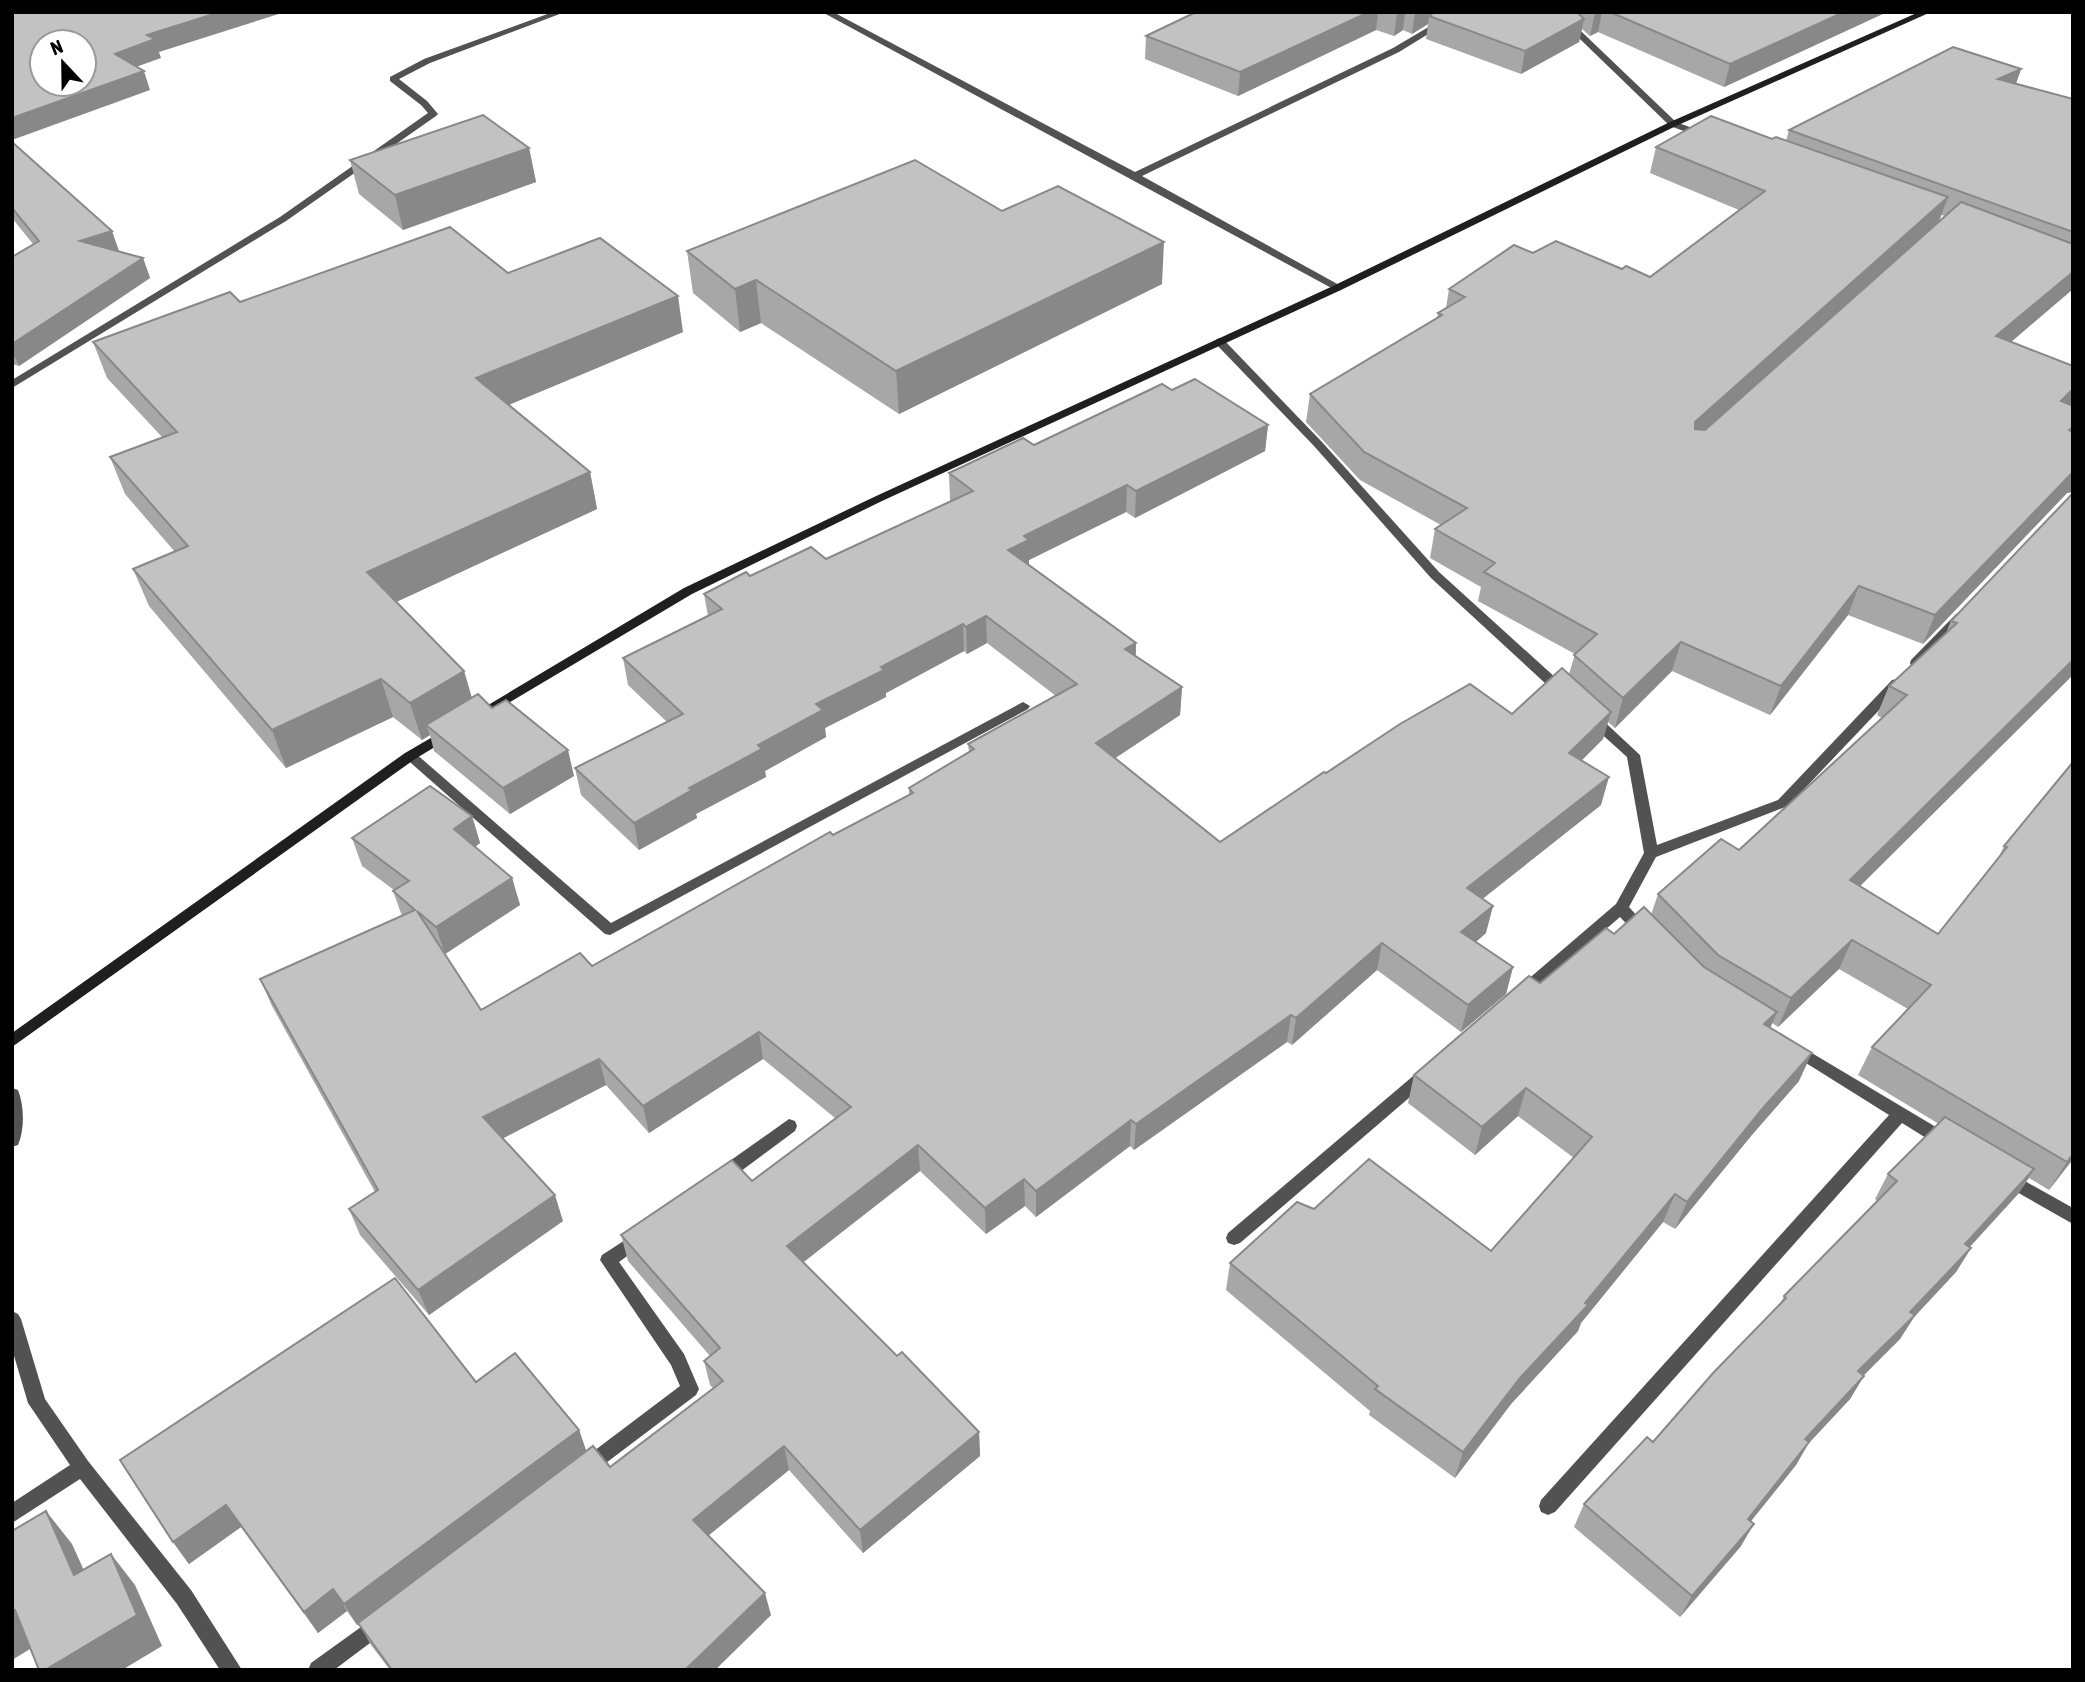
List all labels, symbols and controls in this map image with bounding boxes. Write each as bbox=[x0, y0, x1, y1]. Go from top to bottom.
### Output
north arrow bbox=[28, 28, 98, 98]
text: N bbox=[47, 35, 66, 60]

